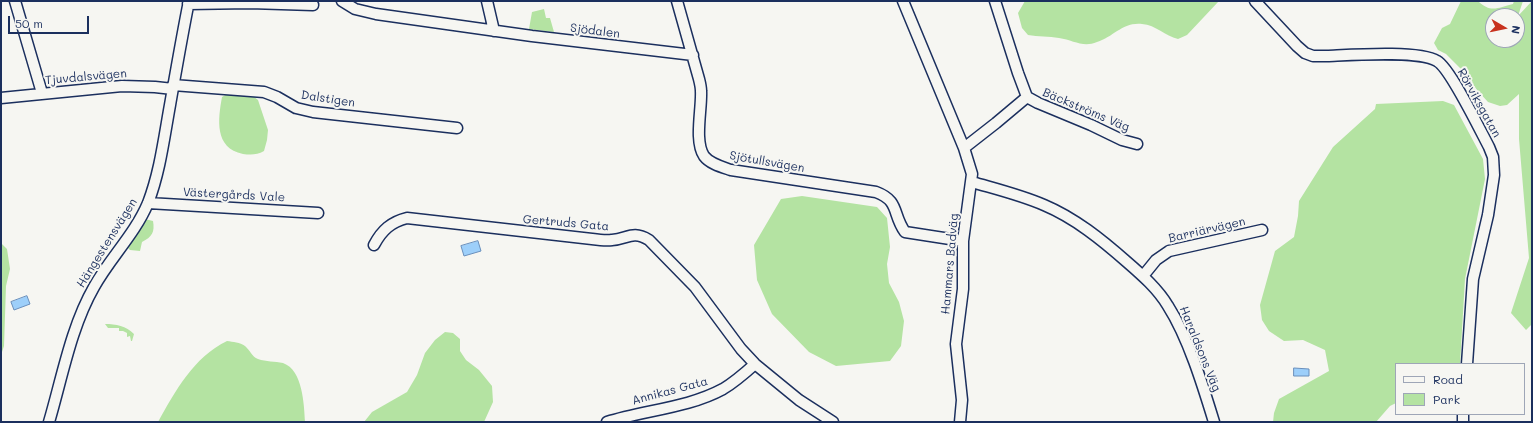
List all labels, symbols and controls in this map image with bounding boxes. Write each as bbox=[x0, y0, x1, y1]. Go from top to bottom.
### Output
scale bar bbox=[10, 8, 91, 34]
north arrow bbox=[1485, 8, 1525, 48]
text: 50 m bbox=[15, 15, 43, 31]
street label: Sjödalen bbox=[569, 21, 621, 41]
text: N bbox=[1508, 24, 1524, 35]
street label: Tjuvdalsvägen bbox=[45, 66, 127, 88]
street label: Rörviksgatan bbox=[1454, 66, 1504, 140]
street label: Bäckströms Väg bbox=[1040, 85, 1132, 135]
street label: Dalstigen bbox=[300, 88, 356, 110]
street label: Sjötullsvägen bbox=[728, 148, 806, 176]
street label: Västergårds Vale bbox=[183, 185, 285, 205]
street label: Hängestensvägen bbox=[74, 196, 140, 290]
street label: Gertruds Gata bbox=[522, 212, 610, 234]
street label: Hammars Badväg bbox=[938, 213, 962, 315]
street label: Barriärvägen bbox=[1167, 214, 1247, 246]
street label: Haraldsons Väg bbox=[1176, 304, 1224, 394]
legend bbox=[1395, 363, 1525, 415]
text: Road bbox=[1433, 371, 1463, 387]
street label: Annikas Gata bbox=[631, 374, 709, 408]
text: Park bbox=[1433, 391, 1460, 407]

